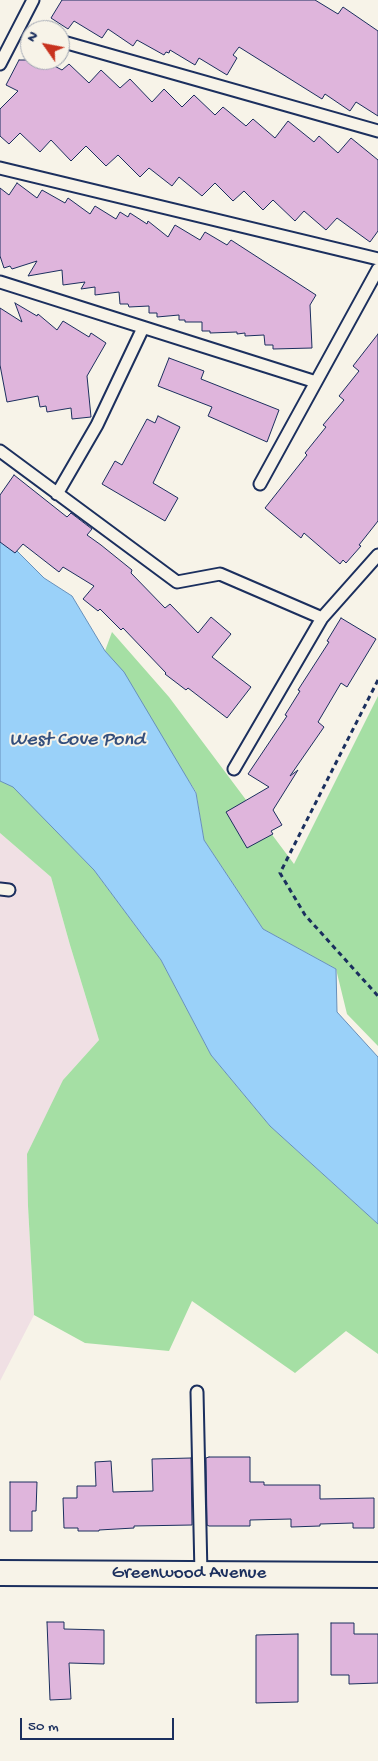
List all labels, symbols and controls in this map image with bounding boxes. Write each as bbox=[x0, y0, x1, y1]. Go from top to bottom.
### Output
north arrow bbox=[20, 20, 70, 70]
text: N bbox=[23, 29, 42, 46]
water label: West Cove Pond bbox=[9, 729, 145, 753]
street label: Greenwood Avenue bbox=[112, 1563, 266, 1585]
scale bar bbox=[22, 1708, 176, 1740]
text: 50 m bbox=[28, 1718, 59, 1736]

